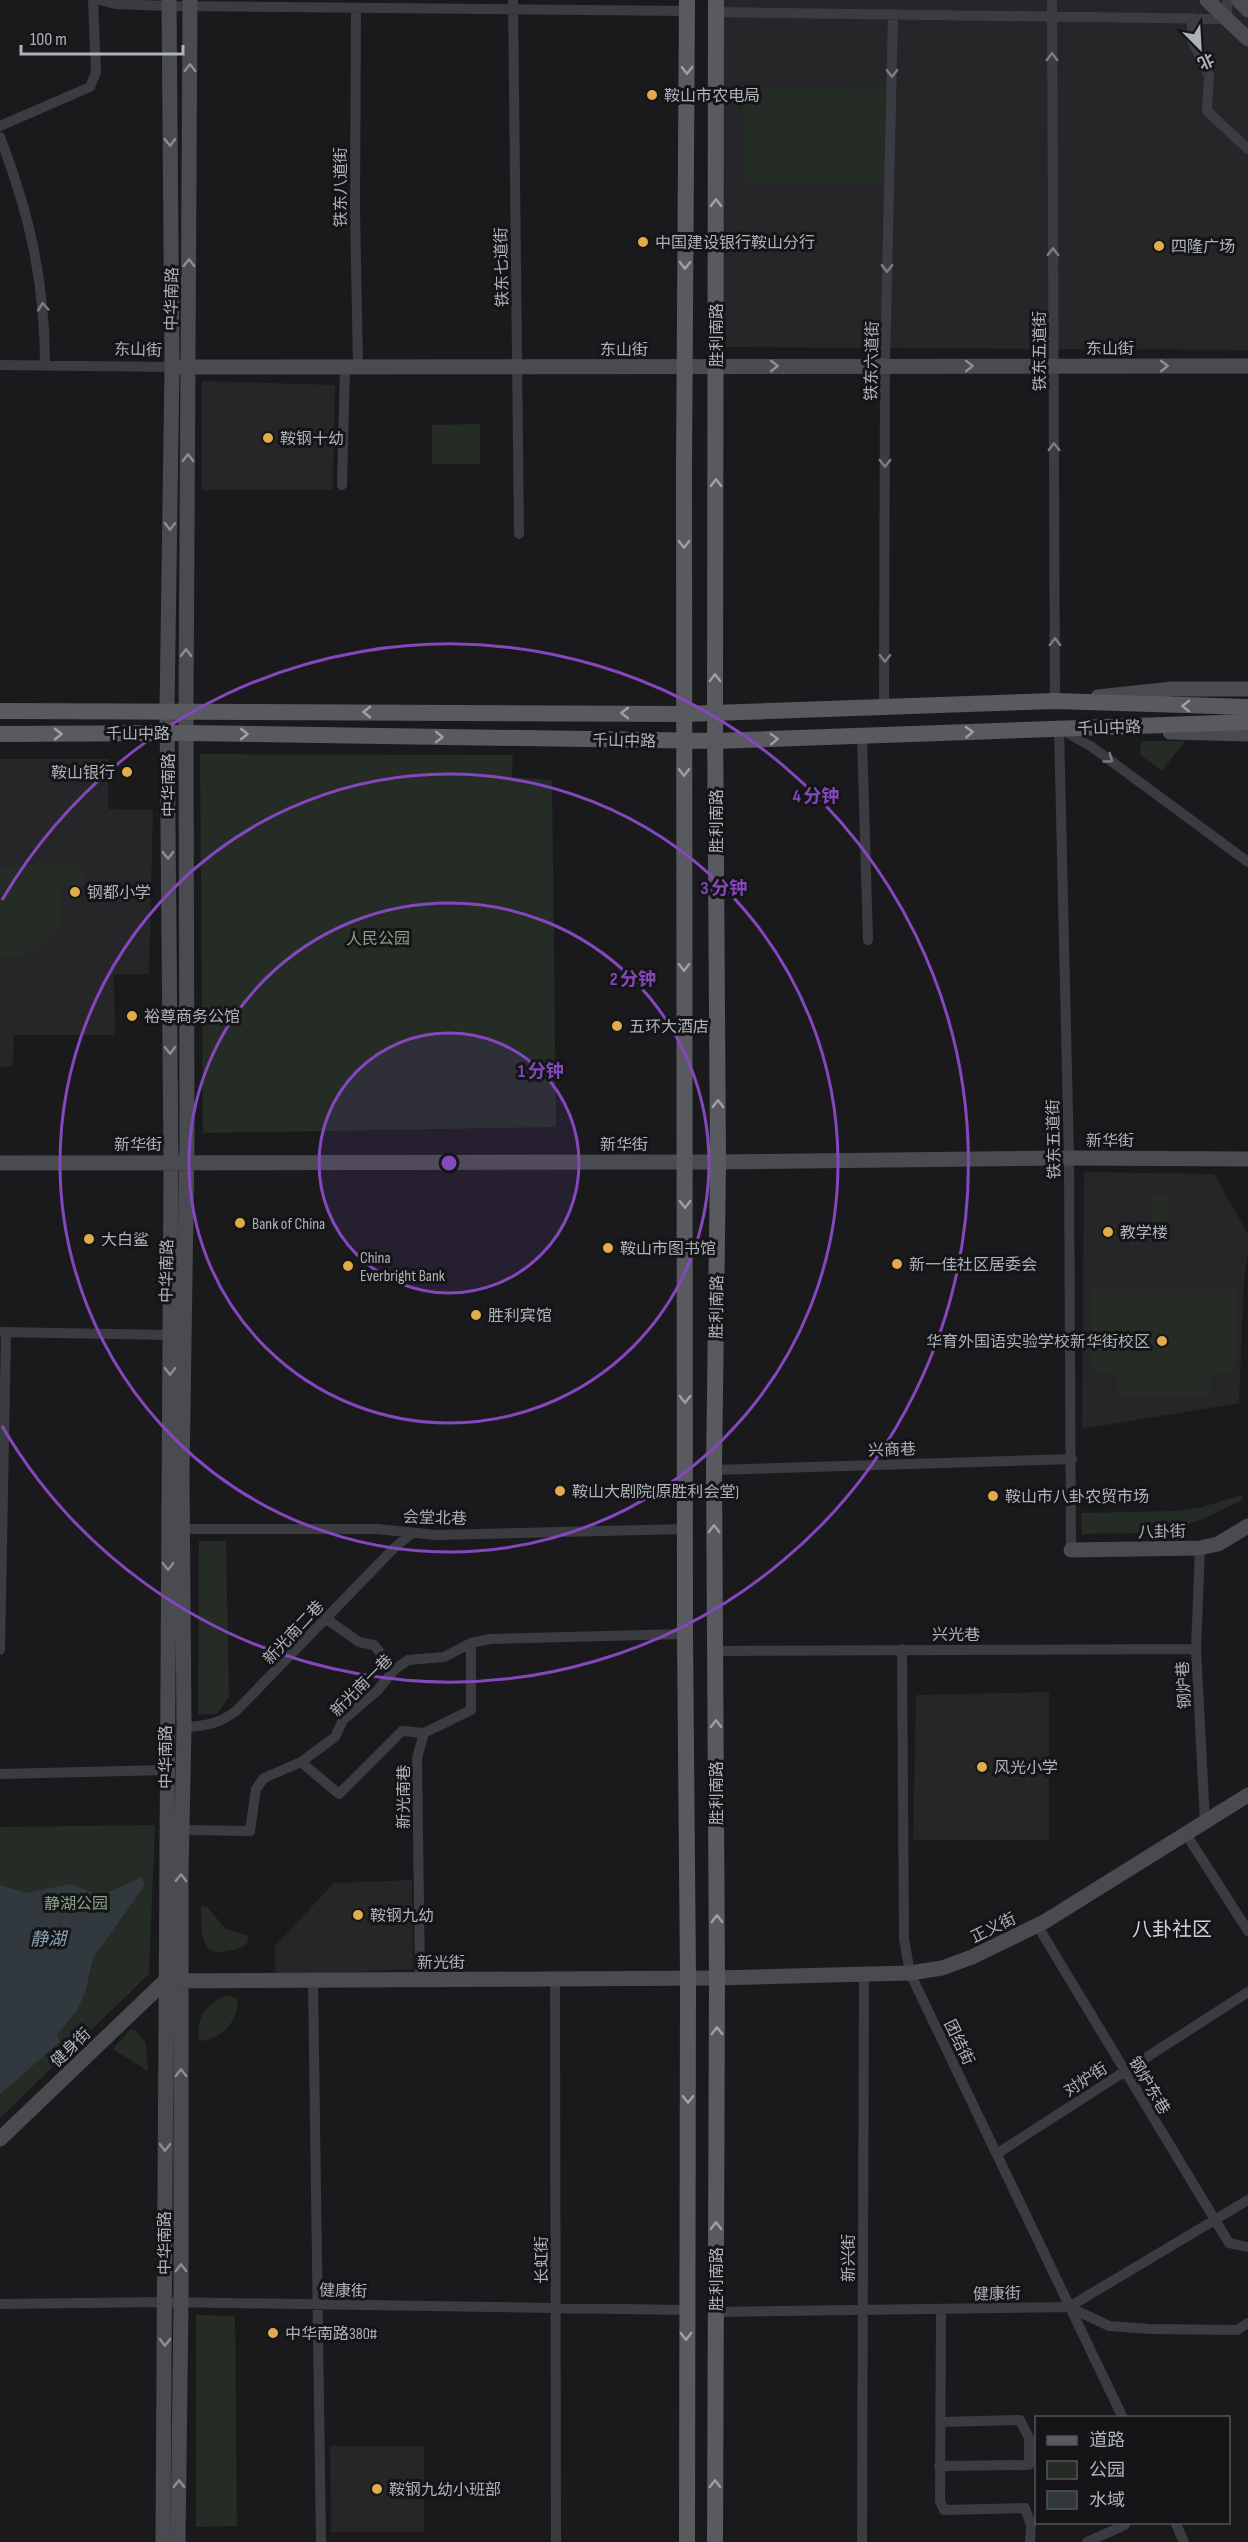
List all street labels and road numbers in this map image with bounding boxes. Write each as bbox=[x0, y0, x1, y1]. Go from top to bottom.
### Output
street label: 铁东八道街 bbox=[332, 147, 351, 227]
street label: 铁东七道街 bbox=[492, 227, 513, 307]
street label: 中华南路 bbox=[162, 267, 183, 331]
street label: 胜利南路 bbox=[708, 303, 727, 367]
street label: 铁东五道街 bbox=[1031, 311, 1050, 391]
street label: 铁东六道街 bbox=[862, 321, 883, 401]
street label: 东山街 bbox=[1086, 340, 1134, 359]
street label: 东山街 bbox=[114, 341, 162, 360]
street label: 东山街 bbox=[600, 341, 648, 360]
street label: 千山中路 bbox=[1077, 718, 1141, 739]
street label: 千山中路 bbox=[106, 725, 170, 744]
street label: 千山中路 bbox=[592, 731, 656, 752]
street label: 中华南路 bbox=[160, 753, 179, 817]
street label: 胜利南路 bbox=[708, 789, 727, 853]
street label: 铁东五道街 bbox=[1044, 1099, 1065, 1179]
street label: 新华街 bbox=[1086, 1132, 1134, 1151]
street label: 新华街 bbox=[114, 1136, 162, 1155]
street label: 新华街 bbox=[600, 1136, 648, 1155]
street label: 中华南路 bbox=[157, 1239, 178, 1303]
street label: 胜利南路 bbox=[707, 1275, 728, 1339]
street label: 兴商巷 bbox=[868, 1440, 916, 1461]
street label: 会堂北巷 bbox=[403, 1508, 467, 1529]
street label: 八卦街 bbox=[1138, 1523, 1186, 1542]
street label: 新光南二巷 bbox=[260, 1597, 328, 1669]
street label: 兴光巷 bbox=[932, 1626, 980, 1645]
street label: 新光南一巷 bbox=[327, 1651, 397, 1721]
street label: 钢炉巷 bbox=[1174, 1660, 1195, 1709]
street label: 中华南路 bbox=[157, 1725, 176, 1789]
street label: 胜利南路 bbox=[708, 1761, 727, 1825]
street label: 新光南巷 bbox=[395, 1765, 414, 1829]
street label: 正义街 bbox=[968, 1909, 1019, 1947]
street label: 新光街 bbox=[417, 1954, 465, 1973]
street label: 团结街 bbox=[940, 2017, 978, 2068]
street label: 健身街 bbox=[47, 2025, 95, 2072]
street label: 钢炉东巷 bbox=[1124, 2053, 1173, 2118]
street label: 对炉街 bbox=[1061, 2059, 1111, 2101]
street label: 中华南路 bbox=[156, 2211, 175, 2275]
street label: 新兴街 bbox=[840, 2234, 859, 2282]
street label: 长虹街 bbox=[533, 2236, 552, 2284]
street label: 胜利南路 bbox=[708, 2247, 727, 2311]
street label: 健康街 bbox=[319, 2282, 367, 2301]
street label: 健康街 bbox=[973, 2285, 1021, 2304]

